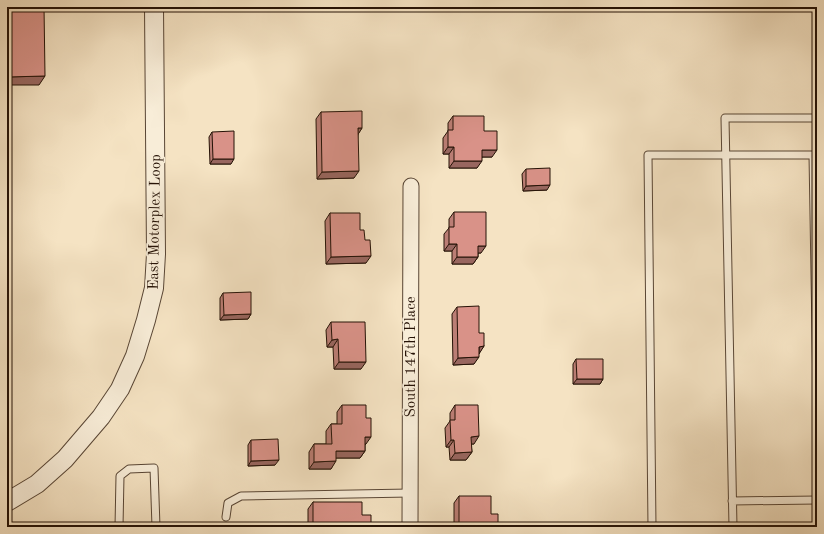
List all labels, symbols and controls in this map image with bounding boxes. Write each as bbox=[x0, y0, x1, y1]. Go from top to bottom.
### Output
street label: East Motorplex Loop bbox=[147, 154, 164, 290]
street label: South 147th Place bbox=[404, 296, 419, 418]

